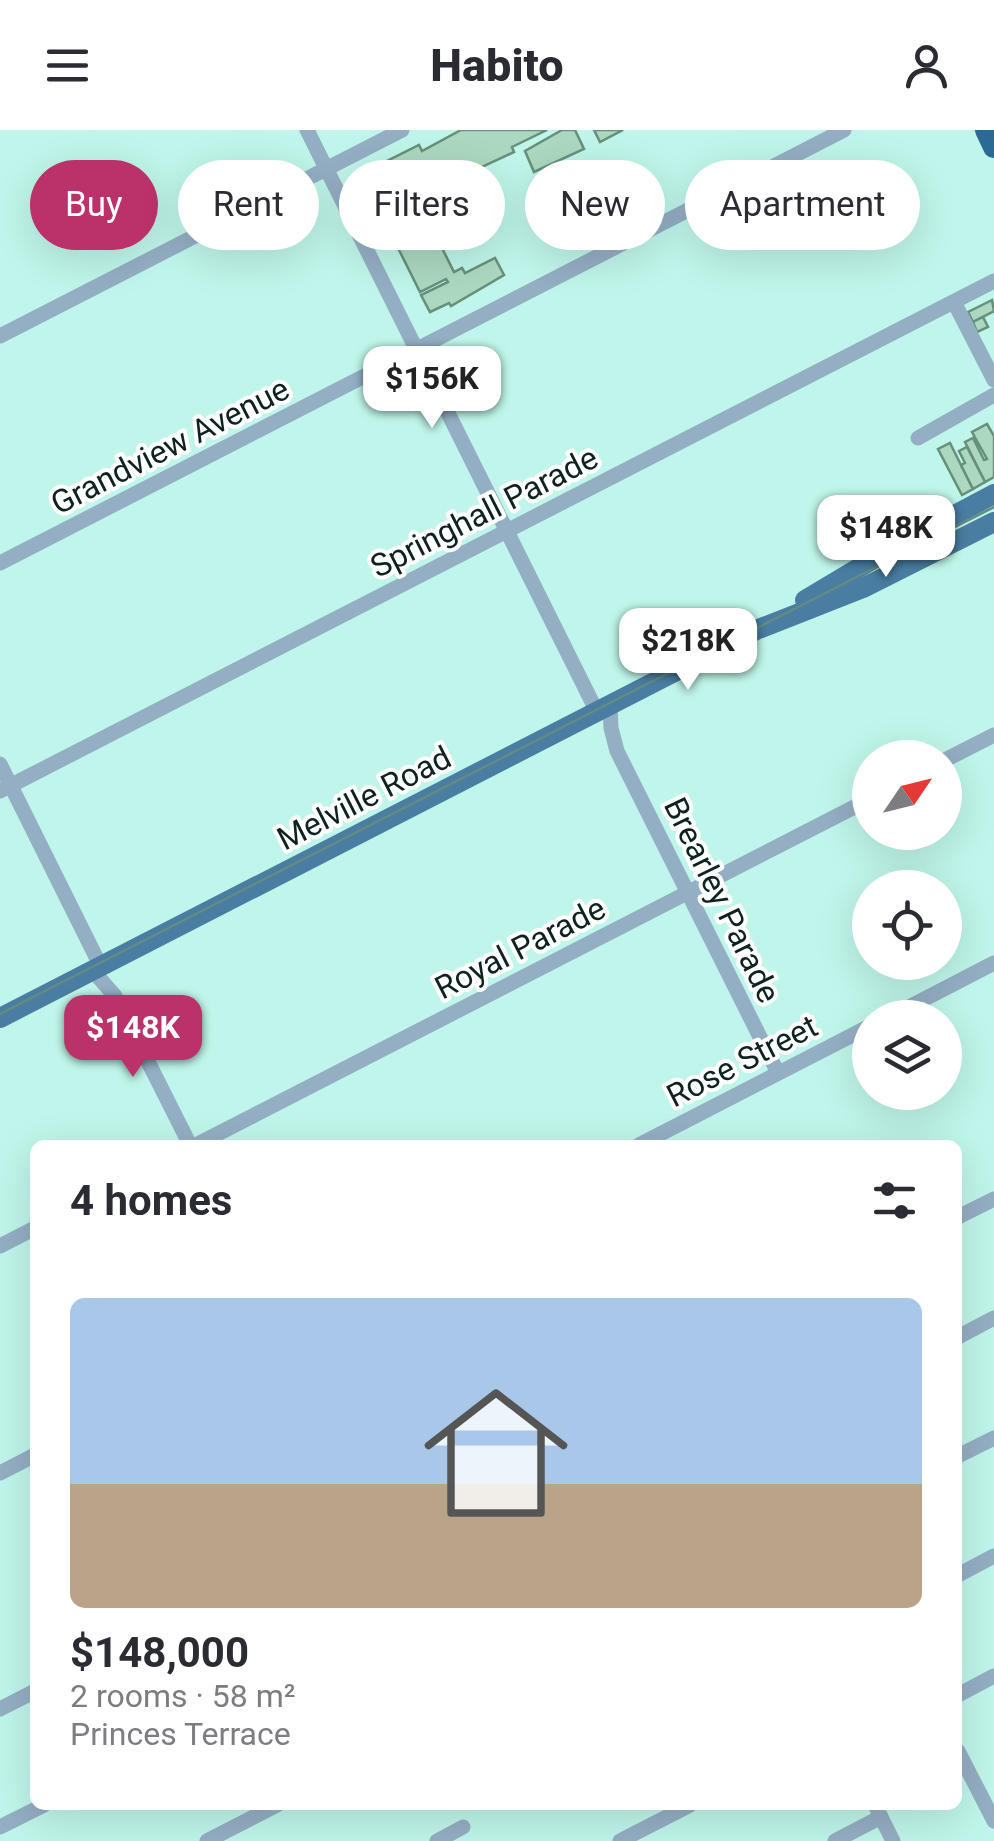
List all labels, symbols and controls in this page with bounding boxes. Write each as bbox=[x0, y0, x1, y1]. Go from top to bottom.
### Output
icon: menu bbox=[40, 38, 95, 93]
icon: person bbox=[899, 38, 954, 93]
text: Habito bbox=[430, 39, 564, 92]
chip: Buy bbox=[30, 160, 158, 250]
chip: Rent bbox=[178, 160, 319, 250]
chip: Filters bbox=[339, 160, 505, 250]
chip: New bbox=[525, 160, 665, 250]
chip: Apartment bbox=[685, 160, 920, 250]
pin: $156K bbox=[362, 346, 502, 431]
text: $156K bbox=[385, 359, 479, 397]
street label: Grandview Avenue bbox=[45, 370, 295, 522]
street label: Springhall Parade bbox=[364, 438, 604, 586]
pin: $148K bbox=[816, 495, 956, 580]
text: $148K bbox=[839, 508, 933, 546]
pin: $218K bbox=[618, 608, 758, 693]
text: $218K bbox=[641, 621, 735, 659]
street label: Melville Road bbox=[271, 738, 457, 858]
north arrow bbox=[852, 740, 962, 850]
map controls bbox=[852, 740, 962, 1110]
street label: Brearley Parade bbox=[656, 791, 788, 1009]
button: locate bbox=[852, 870, 962, 980]
street label: Royal Parade bbox=[429, 889, 611, 1007]
pin: $148K bbox=[63, 995, 203, 1080]
button: layers bbox=[852, 1000, 962, 1110]
street label: Rose Street bbox=[660, 1007, 824, 1115]
text: $148K bbox=[86, 1008, 180, 1046]
icon: filters bbox=[867, 1173, 922, 1228]
text: 4 homes bbox=[70, 1176, 232, 1225]
icon: home bbox=[406, 1363, 586, 1543]
text: $148,000 bbox=[70, 1628, 249, 1677]
text: 2 rooms · 58 m² bbox=[70, 1677, 295, 1715]
text: Princes Terrace bbox=[70, 1715, 291, 1753]

